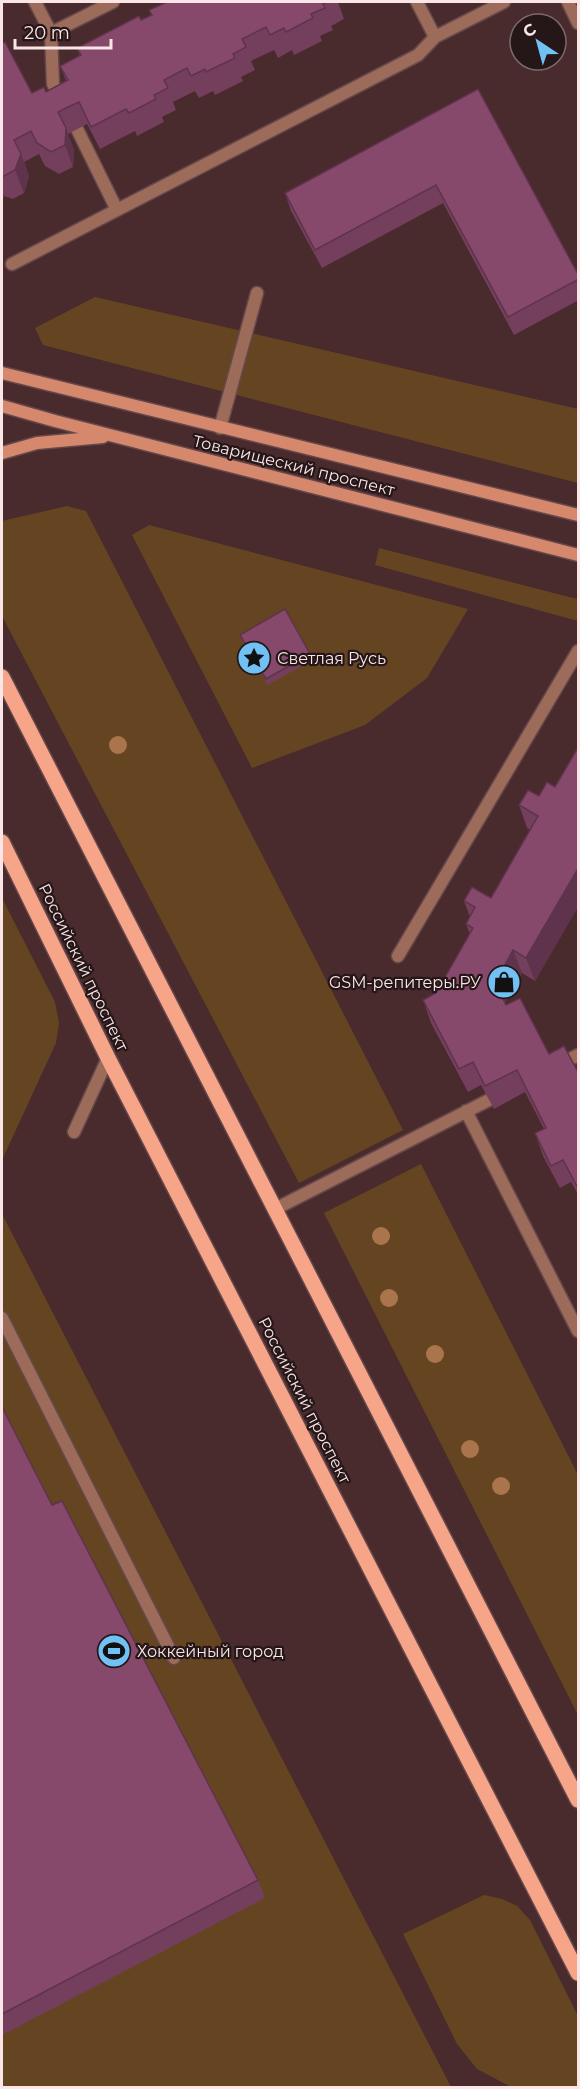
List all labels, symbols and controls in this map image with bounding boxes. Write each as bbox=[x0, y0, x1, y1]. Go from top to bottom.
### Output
scale bar bbox=[15, 12, 111, 50]
north arrow bbox=[508, 12, 568, 72]
text: С bbox=[519, 19, 540, 41]
text: 20 m bbox=[24, 22, 70, 44]
street label: Товарищеский проспект bbox=[191, 431, 397, 500]
place icon: Светлая Русь bbox=[236, 640, 272, 676]
place label: Светлая Русь bbox=[277, 649, 386, 668]
street label: Российский проспект bbox=[35, 880, 133, 1054]
shop icon: GSM-репитеры.РУ bbox=[486, 964, 522, 1000]
place label: GSM-репитеры.РУ bbox=[329, 973, 481, 992]
street label: Российский проспект bbox=[254, 1314, 355, 1487]
sports icon: Хоккейный город bbox=[96, 1633, 132, 1669]
place label: Хоккейный город bbox=[137, 1642, 284, 1661]

